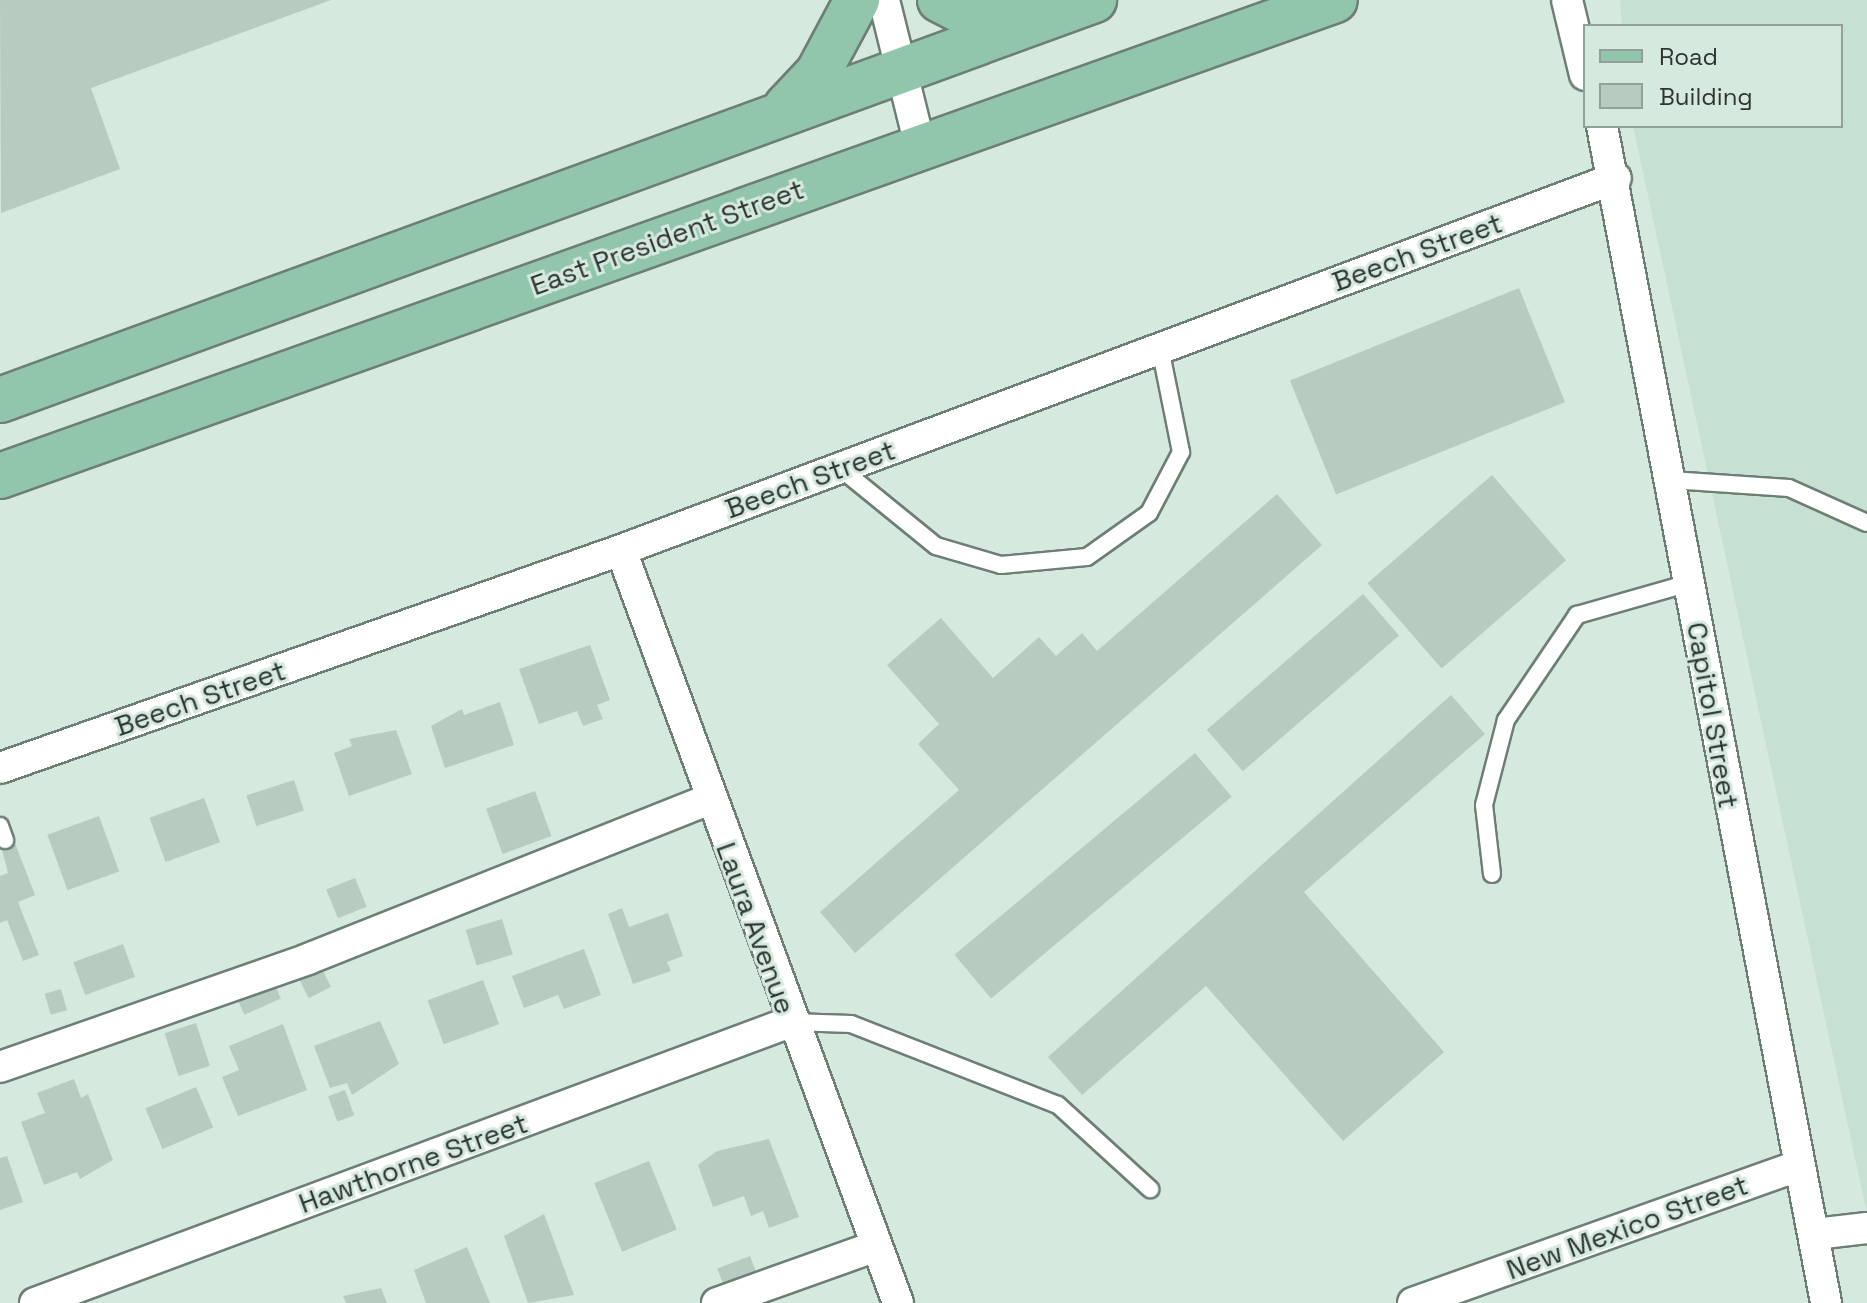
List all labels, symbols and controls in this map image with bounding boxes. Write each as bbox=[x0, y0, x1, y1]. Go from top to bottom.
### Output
legend bbox=[1583, 24, 1843, 128]
text: Road bbox=[1659, 41, 1718, 72]
text: Building bbox=[1659, 81, 1753, 112]
street label: East President Street bbox=[526, 172, 808, 302]
street label: Beech Street bbox=[1327, 206, 1507, 298]
street label: Beech Street bbox=[720, 433, 900, 525]
street label: Capitol Street bbox=[1680, 619, 1746, 811]
street label: Beech Street bbox=[110, 653, 290, 743]
street label: Laura Avenue bbox=[709, 837, 803, 1019]
street label: Hawthorne Street bbox=[294, 1106, 532, 1220]
street label: New Mexico Street bbox=[1502, 1168, 1752, 1286]

